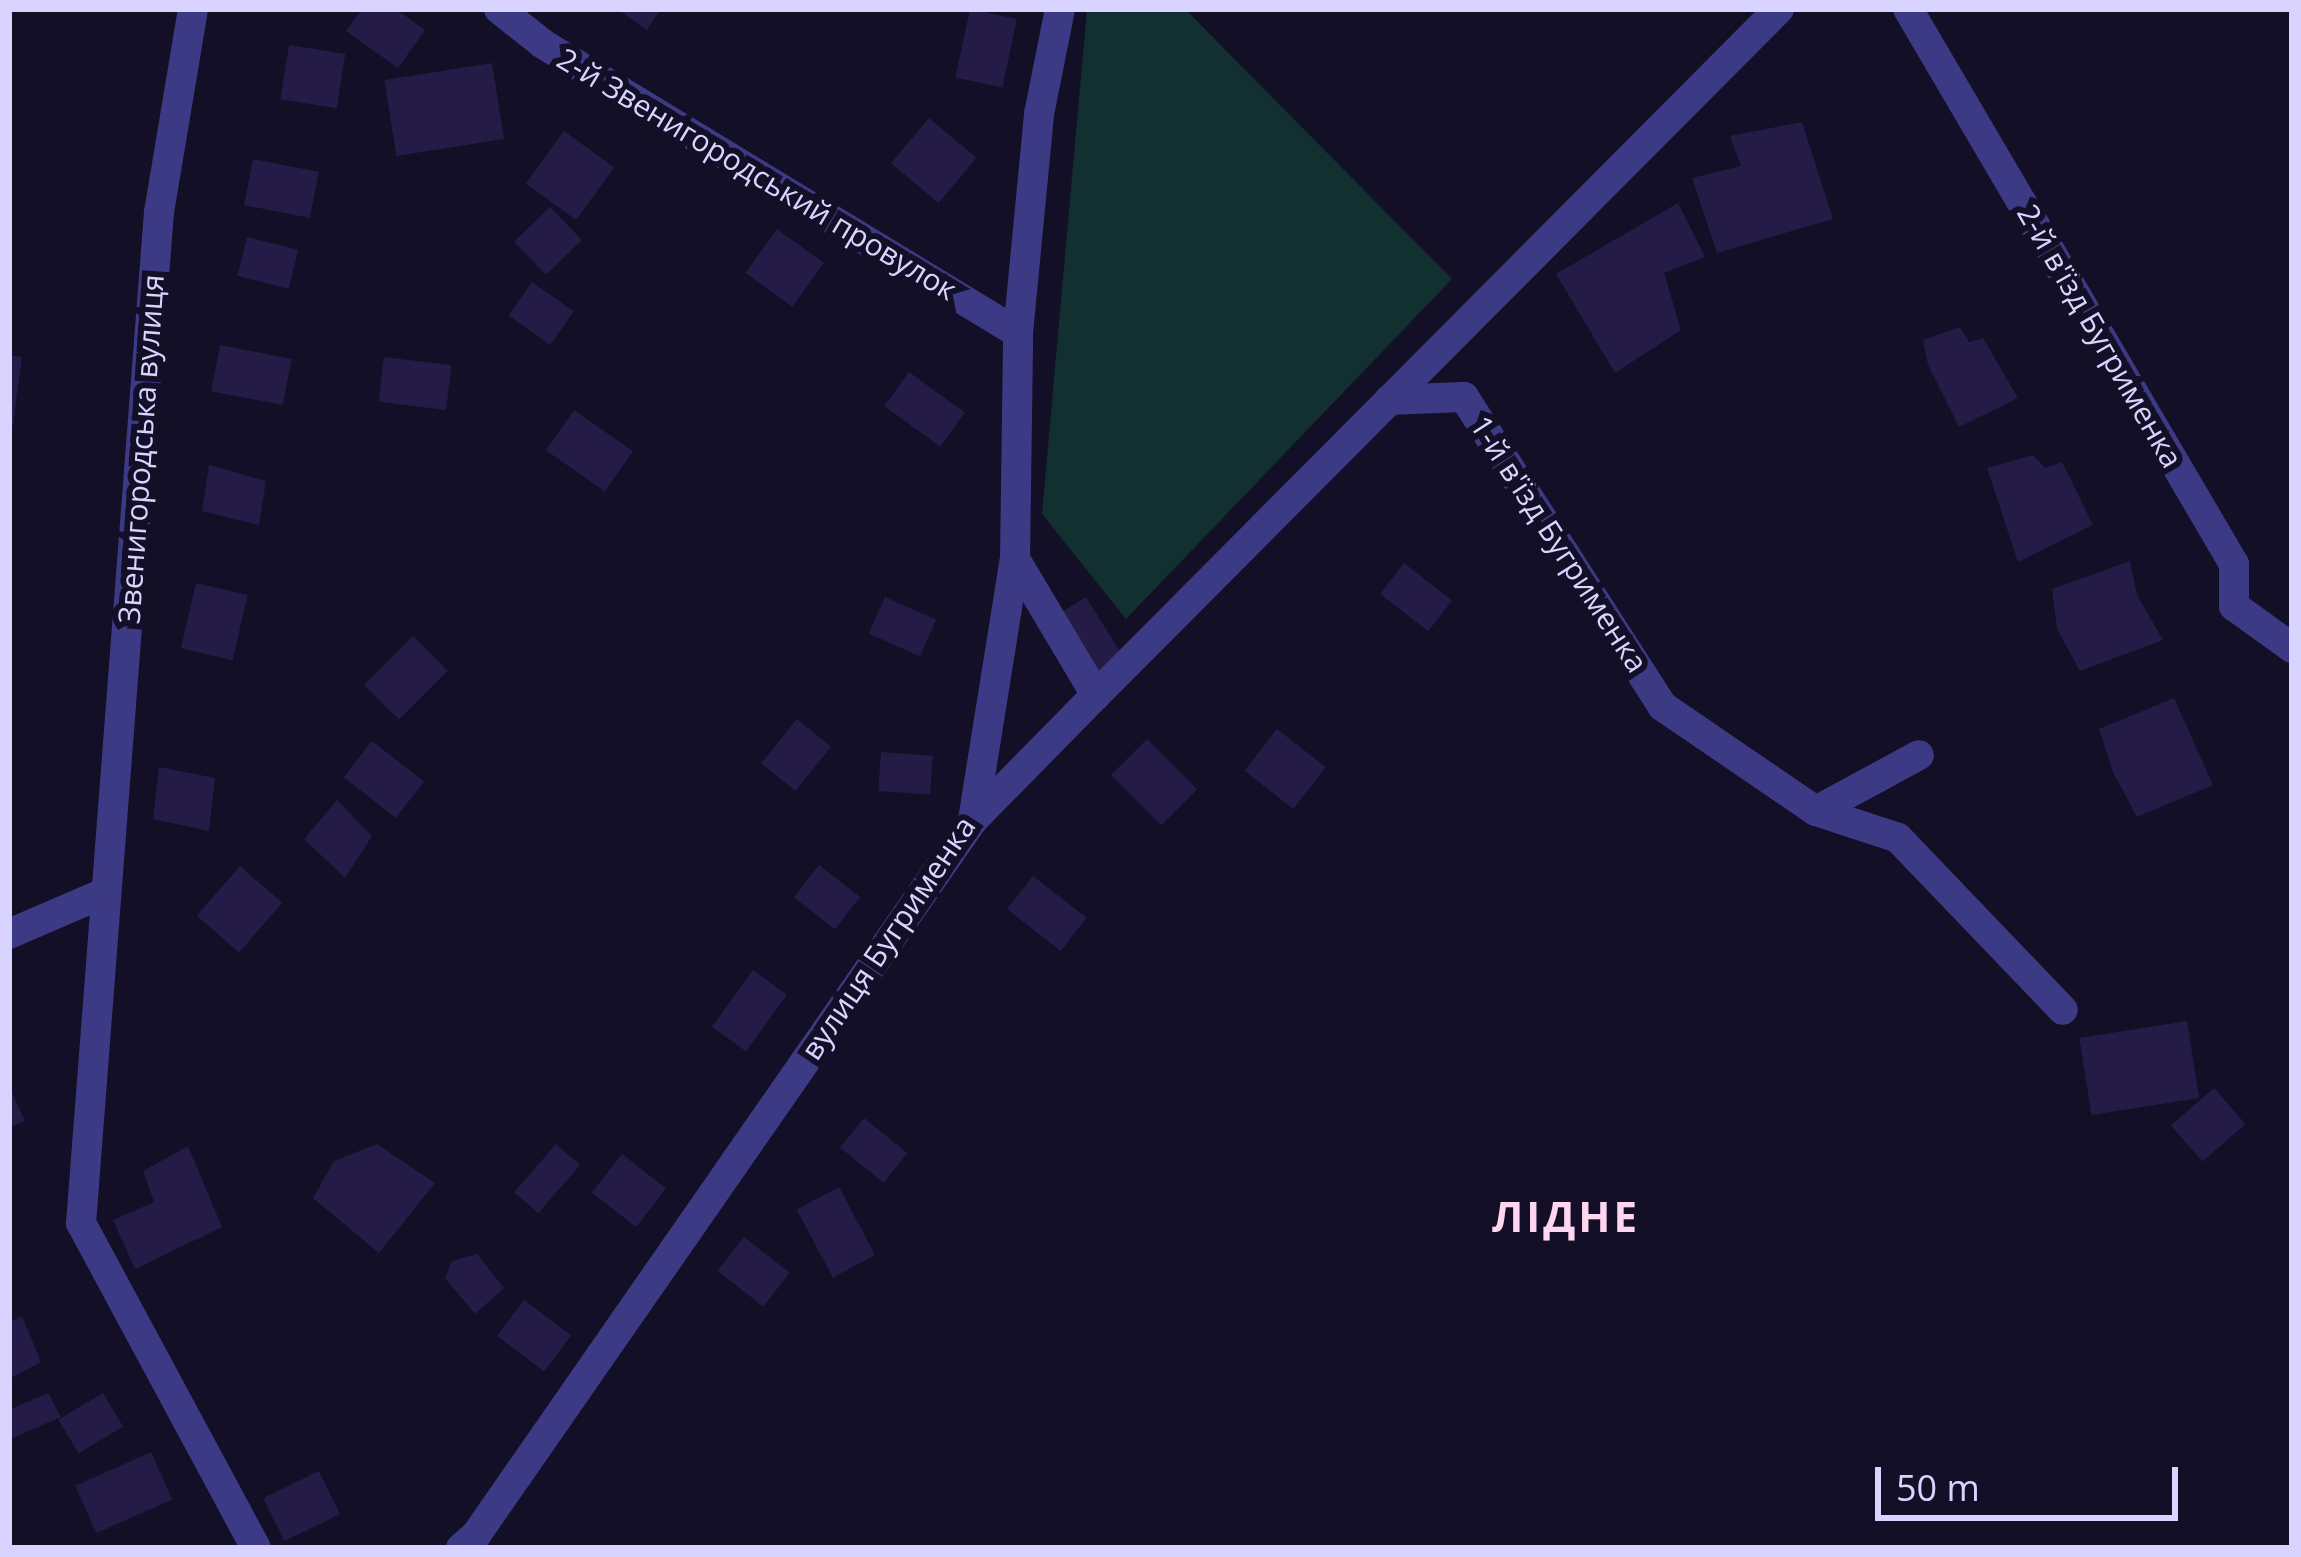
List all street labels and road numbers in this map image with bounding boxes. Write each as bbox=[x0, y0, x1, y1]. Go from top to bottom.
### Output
street label: 2-й Звенигородський провулок bbox=[551, 40, 963, 308]
street label: 2-й в'їзд Бугрименка bbox=[2010, 198, 2190, 474]
street label: Звенигородська вулиця bbox=[111, 273, 171, 625]
street label: 1-й в'їзд Бугрименка bbox=[1463, 409, 1655, 679]
street label: вулиця Бугрименка bbox=[793, 810, 983, 1066]

